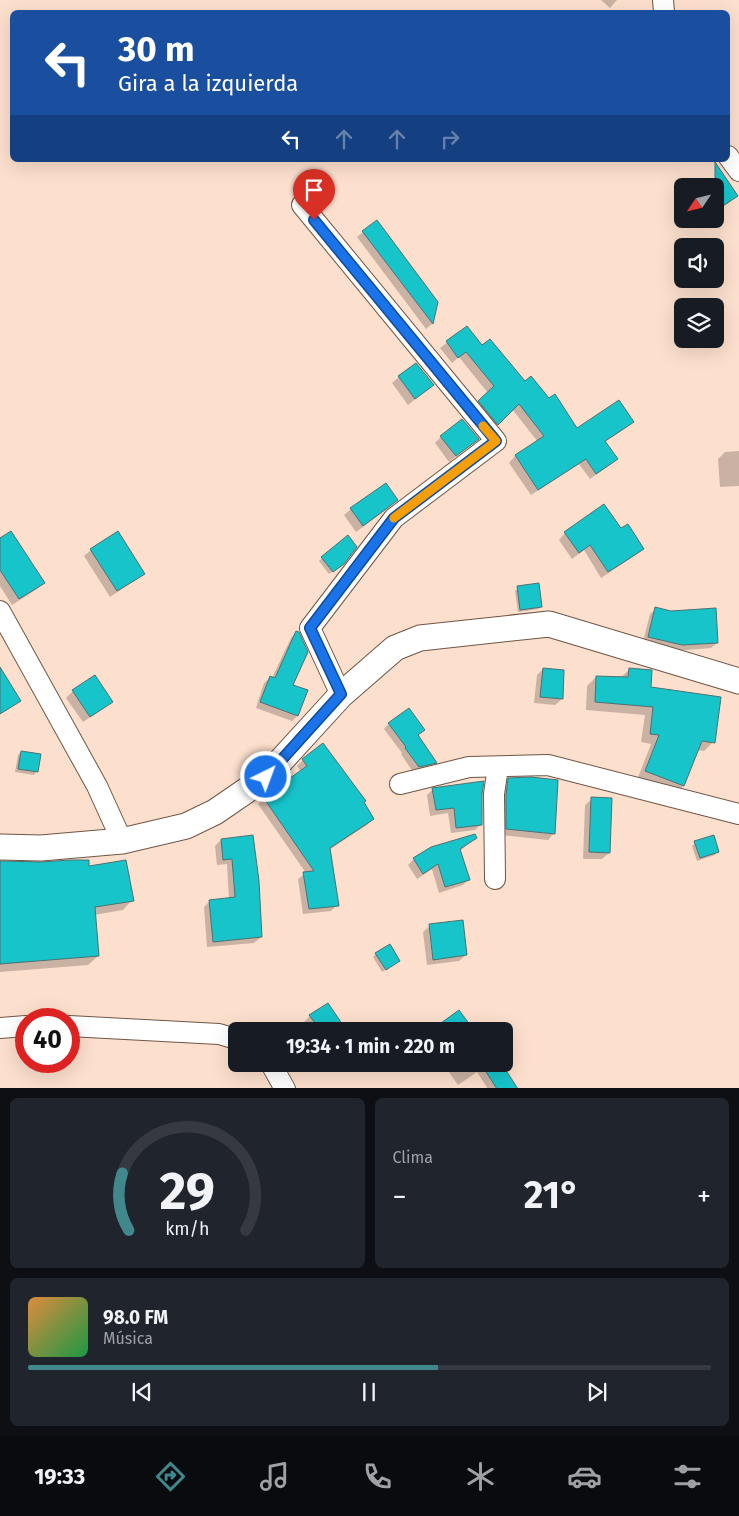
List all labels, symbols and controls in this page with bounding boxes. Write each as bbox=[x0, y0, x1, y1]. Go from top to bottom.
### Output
text: 30 m bbox=[118, 28, 195, 70]
icon: left bbox=[35, 30, 100, 95]
text: Gira a la izquierda bbox=[118, 70, 298, 97]
icon: left bbox=[277, 125, 305, 153]
icon: ahead bbox=[330, 125, 358, 153]
icon: ahead bbox=[383, 125, 411, 153]
icon: right bbox=[436, 125, 464, 153]
pin bbox=[293, 169, 335, 220]
icon: arrive bbox=[300, 176, 328, 204]
north arrow bbox=[674, 178, 724, 228]
map controls bbox=[674, 178, 724, 348]
button: sound bbox=[674, 238, 724, 288]
button: layers bbox=[674, 298, 724, 348]
position arrow bbox=[239, 750, 291, 802]
speed limit sign: 40 bbox=[15, 1008, 80, 1073]
text: 19:34 · 1 min · 220 m bbox=[286, 1035, 455, 1058]
text: Clima bbox=[393, 1148, 433, 1167]
text: 29 bbox=[160, 1160, 215, 1223]
text: 21° bbox=[524, 1172, 580, 1218]
text: − bbox=[393, 1180, 407, 1213]
text: + bbox=[697, 1180, 711, 1213]
text: km/h bbox=[165, 1218, 209, 1240]
text: 98.0 FM bbox=[103, 1306, 168, 1329]
text: Música bbox=[103, 1329, 153, 1348]
icon: previous bbox=[128, 1378, 156, 1406]
icon: pause bbox=[355, 1378, 383, 1406]
icon: next bbox=[583, 1378, 611, 1406]
icon: directions bbox=[153, 1459, 188, 1494]
icon: music bbox=[257, 1459, 292, 1494]
icon: phone bbox=[360, 1459, 395, 1494]
icon: climate bbox=[463, 1459, 498, 1494]
icon: car bbox=[567, 1459, 602, 1494]
icon: filters bbox=[670, 1459, 705, 1494]
text: 19:33 bbox=[34, 1463, 85, 1490]

